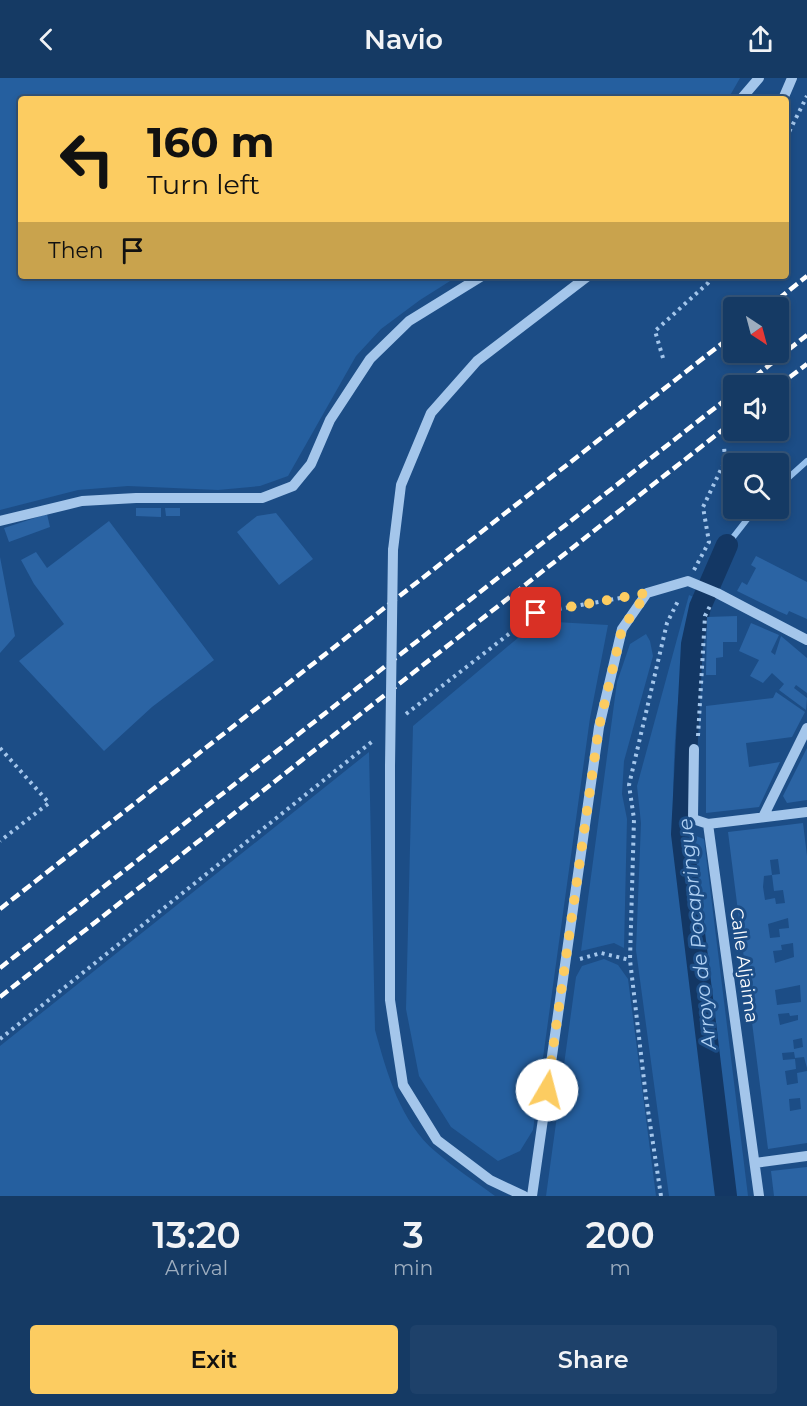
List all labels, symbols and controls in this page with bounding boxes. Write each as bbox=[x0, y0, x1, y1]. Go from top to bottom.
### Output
icon: back bbox=[30, 23, 63, 56]
text: Navio bbox=[364, 23, 443, 56]
icon: share bbox=[744, 23, 777, 56]
text: 160 m bbox=[147, 116, 275, 168]
icon: left bbox=[48, 120, 126, 198]
text: Turn left bbox=[147, 168, 260, 201]
icon: arrive bbox=[116, 234, 149, 267]
text: Then bbox=[48, 237, 104, 264]
north arrow bbox=[723, 297, 789, 363]
map controls bbox=[723, 297, 789, 519]
button: sound bbox=[723, 375, 789, 441]
button: search bbox=[723, 453, 789, 519]
pin bbox=[510, 587, 561, 638]
icon: arrive bbox=[519, 596, 552, 629]
water label: Arroyo de Pocapringue bbox=[673, 817, 721, 1052]
street label: Calle Aljaima bbox=[725, 906, 763, 1024]
position arrow bbox=[515, 1058, 579, 1122]
text: 13:20 bbox=[152, 1213, 241, 1257]
text: 3 bbox=[403, 1213, 424, 1257]
text: 200 bbox=[585, 1213, 655, 1257]
text: Arrival bbox=[165, 1256, 228, 1280]
text: min bbox=[393, 1256, 433, 1280]
text: m bbox=[609, 1256, 631, 1280]
button: Exit bbox=[30, 1325, 398, 1394]
button: Share bbox=[410, 1325, 777, 1394]

